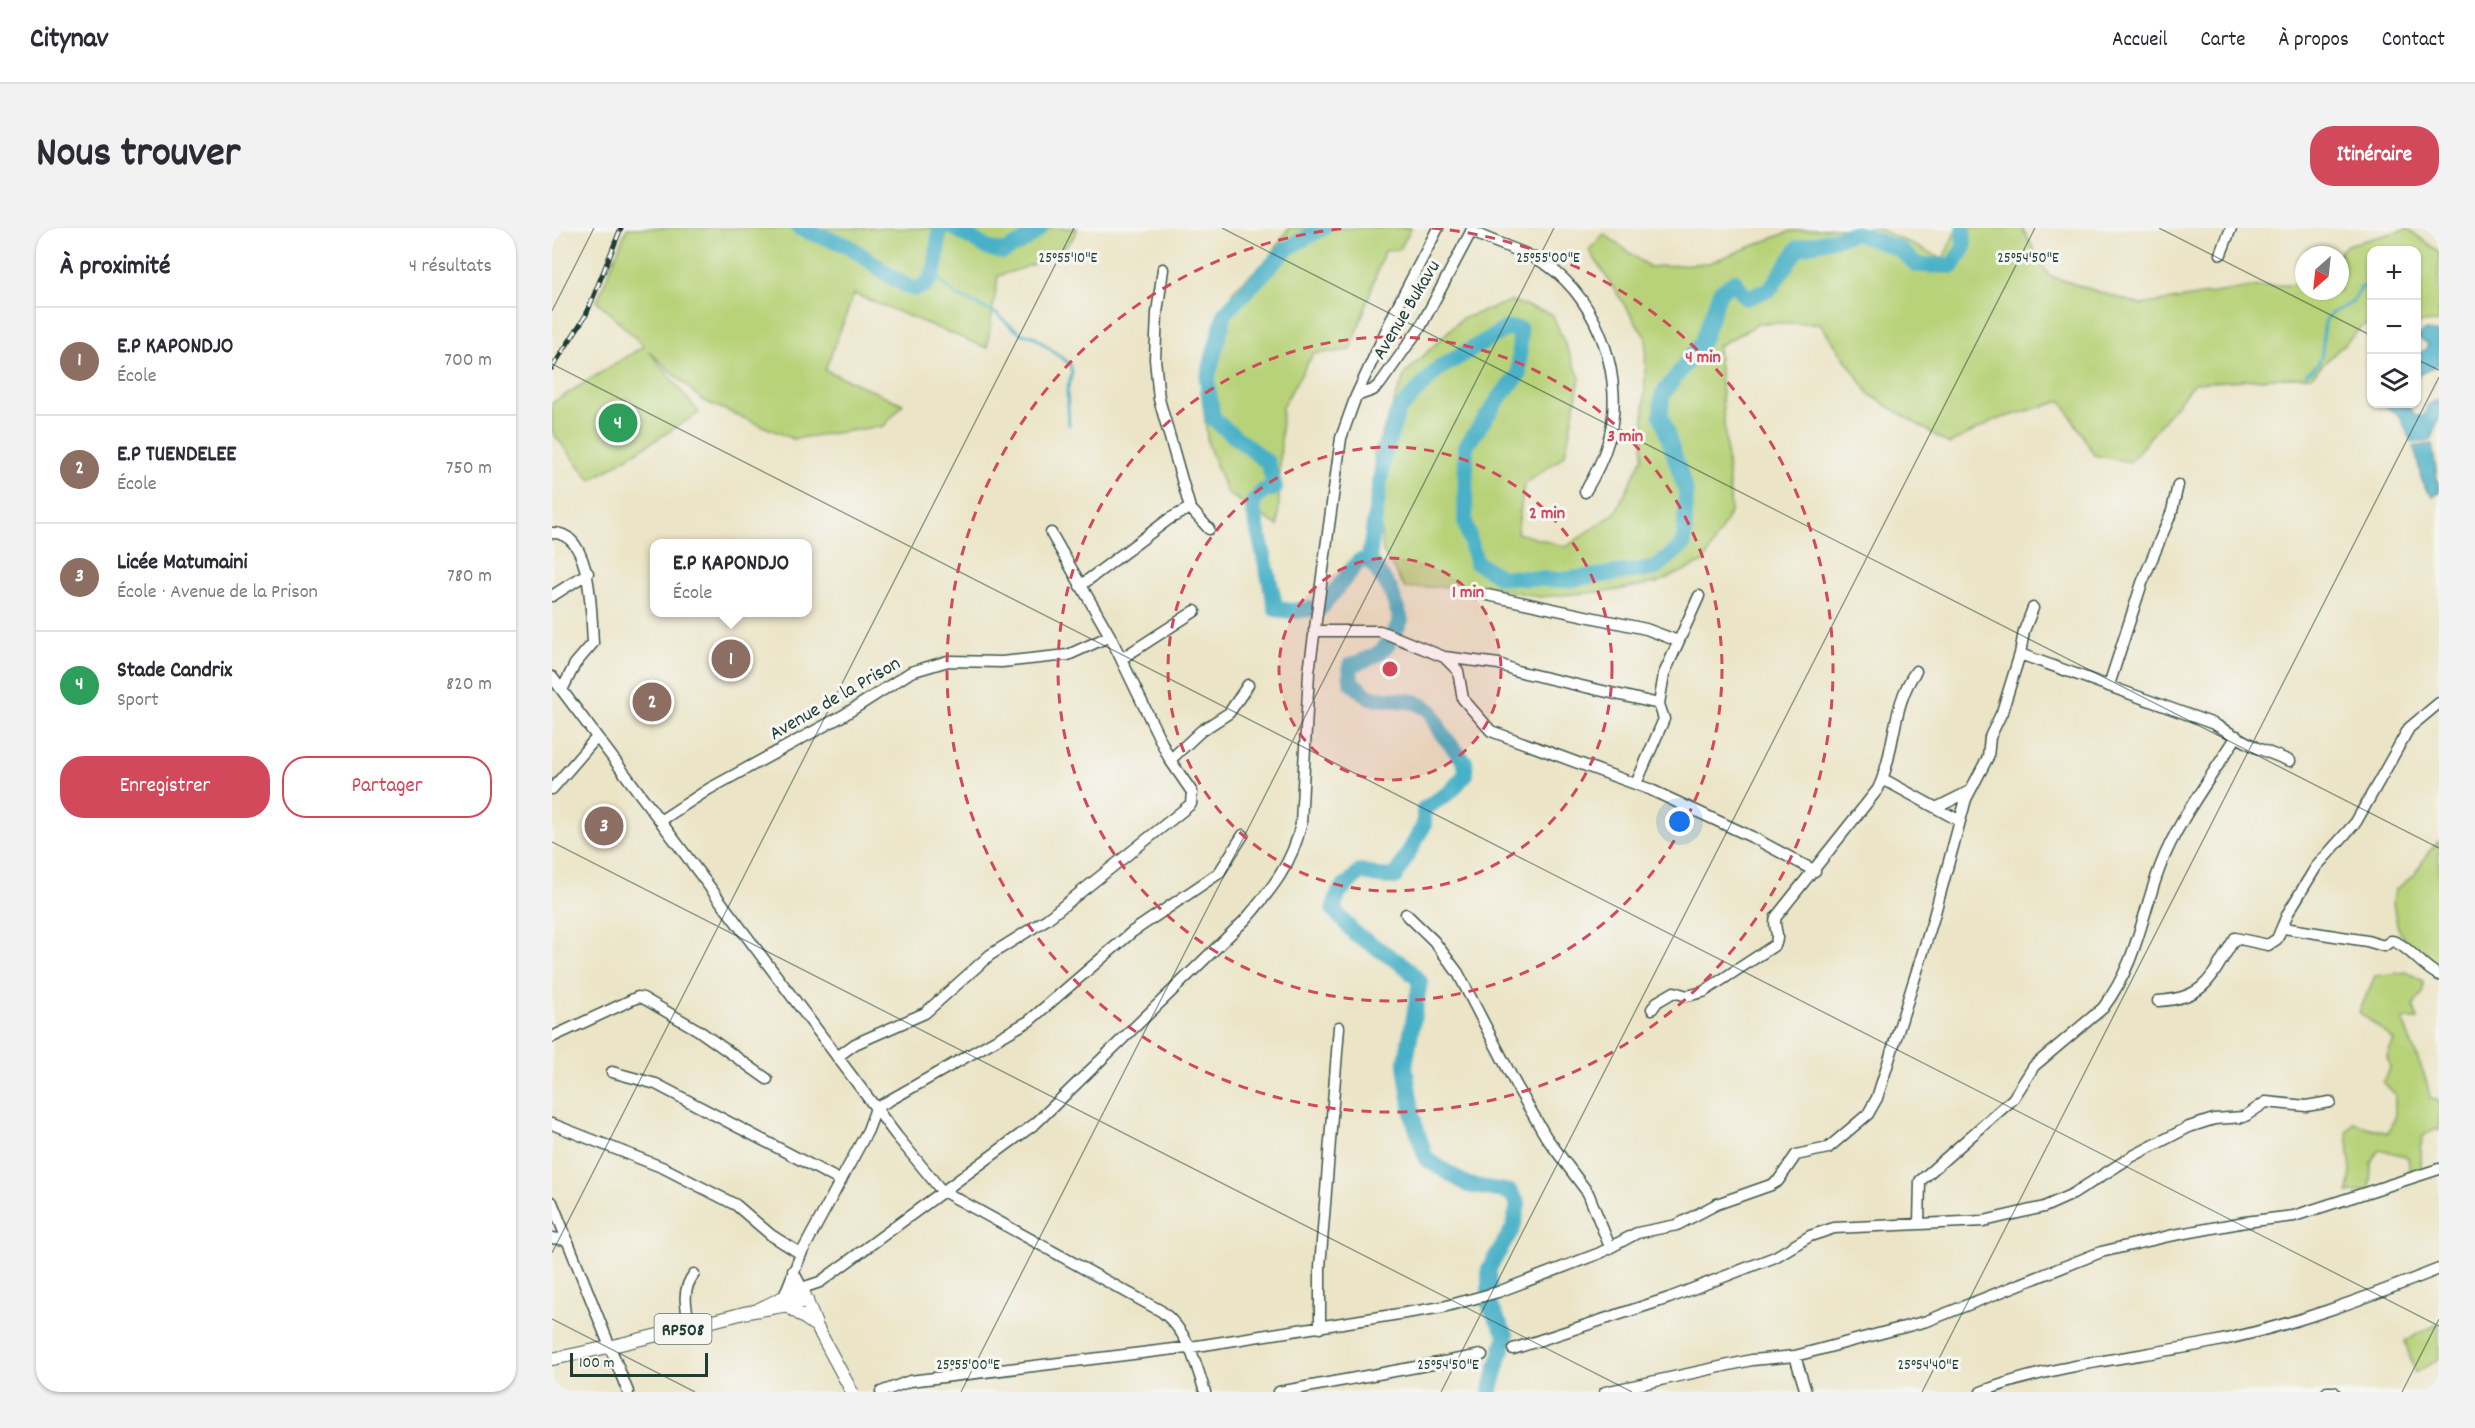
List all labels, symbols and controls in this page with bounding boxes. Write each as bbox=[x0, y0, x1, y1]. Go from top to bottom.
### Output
text: Citynav bbox=[30, 21, 108, 61]
text: Accueil bbox=[2112, 26, 2167, 56]
text: Carte bbox=[2200, 26, 2245, 56]
text: À propos bbox=[2278, 26, 2349, 56]
text: Contact bbox=[2382, 26, 2445, 56]
text: Nous trouver bbox=[36, 126, 240, 186]
button: Itinéraire bbox=[2310, 126, 2439, 186]
north arrow bbox=[2295, 246, 2349, 300]
map controls bbox=[2367, 246, 2421, 408]
button: + bbox=[2367, 246, 2421, 300]
text: 25°55'10"E bbox=[1039, 248, 1098, 270]
text: 25°55'00"E bbox=[1516, 248, 1580, 270]
text: 25°54'50"E bbox=[1997, 248, 2059, 270]
text: À proximité bbox=[60, 249, 170, 286]
text: 4 résultats bbox=[409, 253, 492, 281]
street label: Avenue Bukavu bbox=[1367, 255, 1448, 366]
button: − bbox=[2367, 300, 2421, 354]
text: E.P KAPONDJO bbox=[117, 332, 233, 363]
text: 4 min bbox=[1685, 346, 1721, 371]
text: 1 bbox=[77, 347, 82, 375]
text: 700 m bbox=[444, 347, 492, 375]
button: layers bbox=[2367, 354, 2421, 408]
text: École bbox=[117, 363, 157, 391]
pin: 4 bbox=[598, 400, 638, 446]
text: 3 min bbox=[1607, 425, 1643, 450]
text: E.P TUENDELEE bbox=[117, 440, 236, 471]
text: 2 bbox=[75, 455, 84, 483]
text: 750 m bbox=[446, 455, 492, 483]
text: École bbox=[117, 471, 157, 499]
text: 2 min bbox=[1529, 502, 1565, 527]
popup bbox=[650, 539, 812, 617]
text: Licée Matumaini bbox=[117, 548, 248, 579]
text: E.P KAPONDJO bbox=[673, 549, 789, 580]
text: 3 bbox=[75, 563, 84, 591]
text: 780 m bbox=[447, 563, 492, 591]
text: École · Avenue de la Prison bbox=[117, 579, 318, 607]
text: École bbox=[673, 580, 712, 608]
text: 1 min bbox=[1452, 581, 1484, 606]
pin: 1 bbox=[712, 636, 750, 682]
street label: Avenue de la Prison bbox=[765, 651, 906, 749]
text: Stade Candrix bbox=[117, 656, 232, 687]
centre of rings bbox=[1380, 659, 1400, 679]
text: 4 bbox=[75, 671, 84, 699]
text: 820 m bbox=[446, 671, 492, 699]
pin: 2 bbox=[632, 680, 672, 724]
text: Sport bbox=[117, 687, 159, 715]
button: Enregistrer bbox=[60, 756, 270, 818]
button: Partager bbox=[282, 756, 492, 818]
pin: 3 bbox=[584, 804, 624, 848]
your location bbox=[1665, 807, 1694, 836]
road number: RP508 bbox=[654, 1314, 712, 1344]
scale bar bbox=[570, 1350, 708, 1378]
text: 100 m bbox=[579, 1352, 615, 1375]
text: 25°55'00"E bbox=[936, 1355, 1000, 1377]
text: 25°54'50"E bbox=[1417, 1355, 1479, 1377]
text: 25°54'40"E bbox=[1898, 1355, 1959, 1377]

